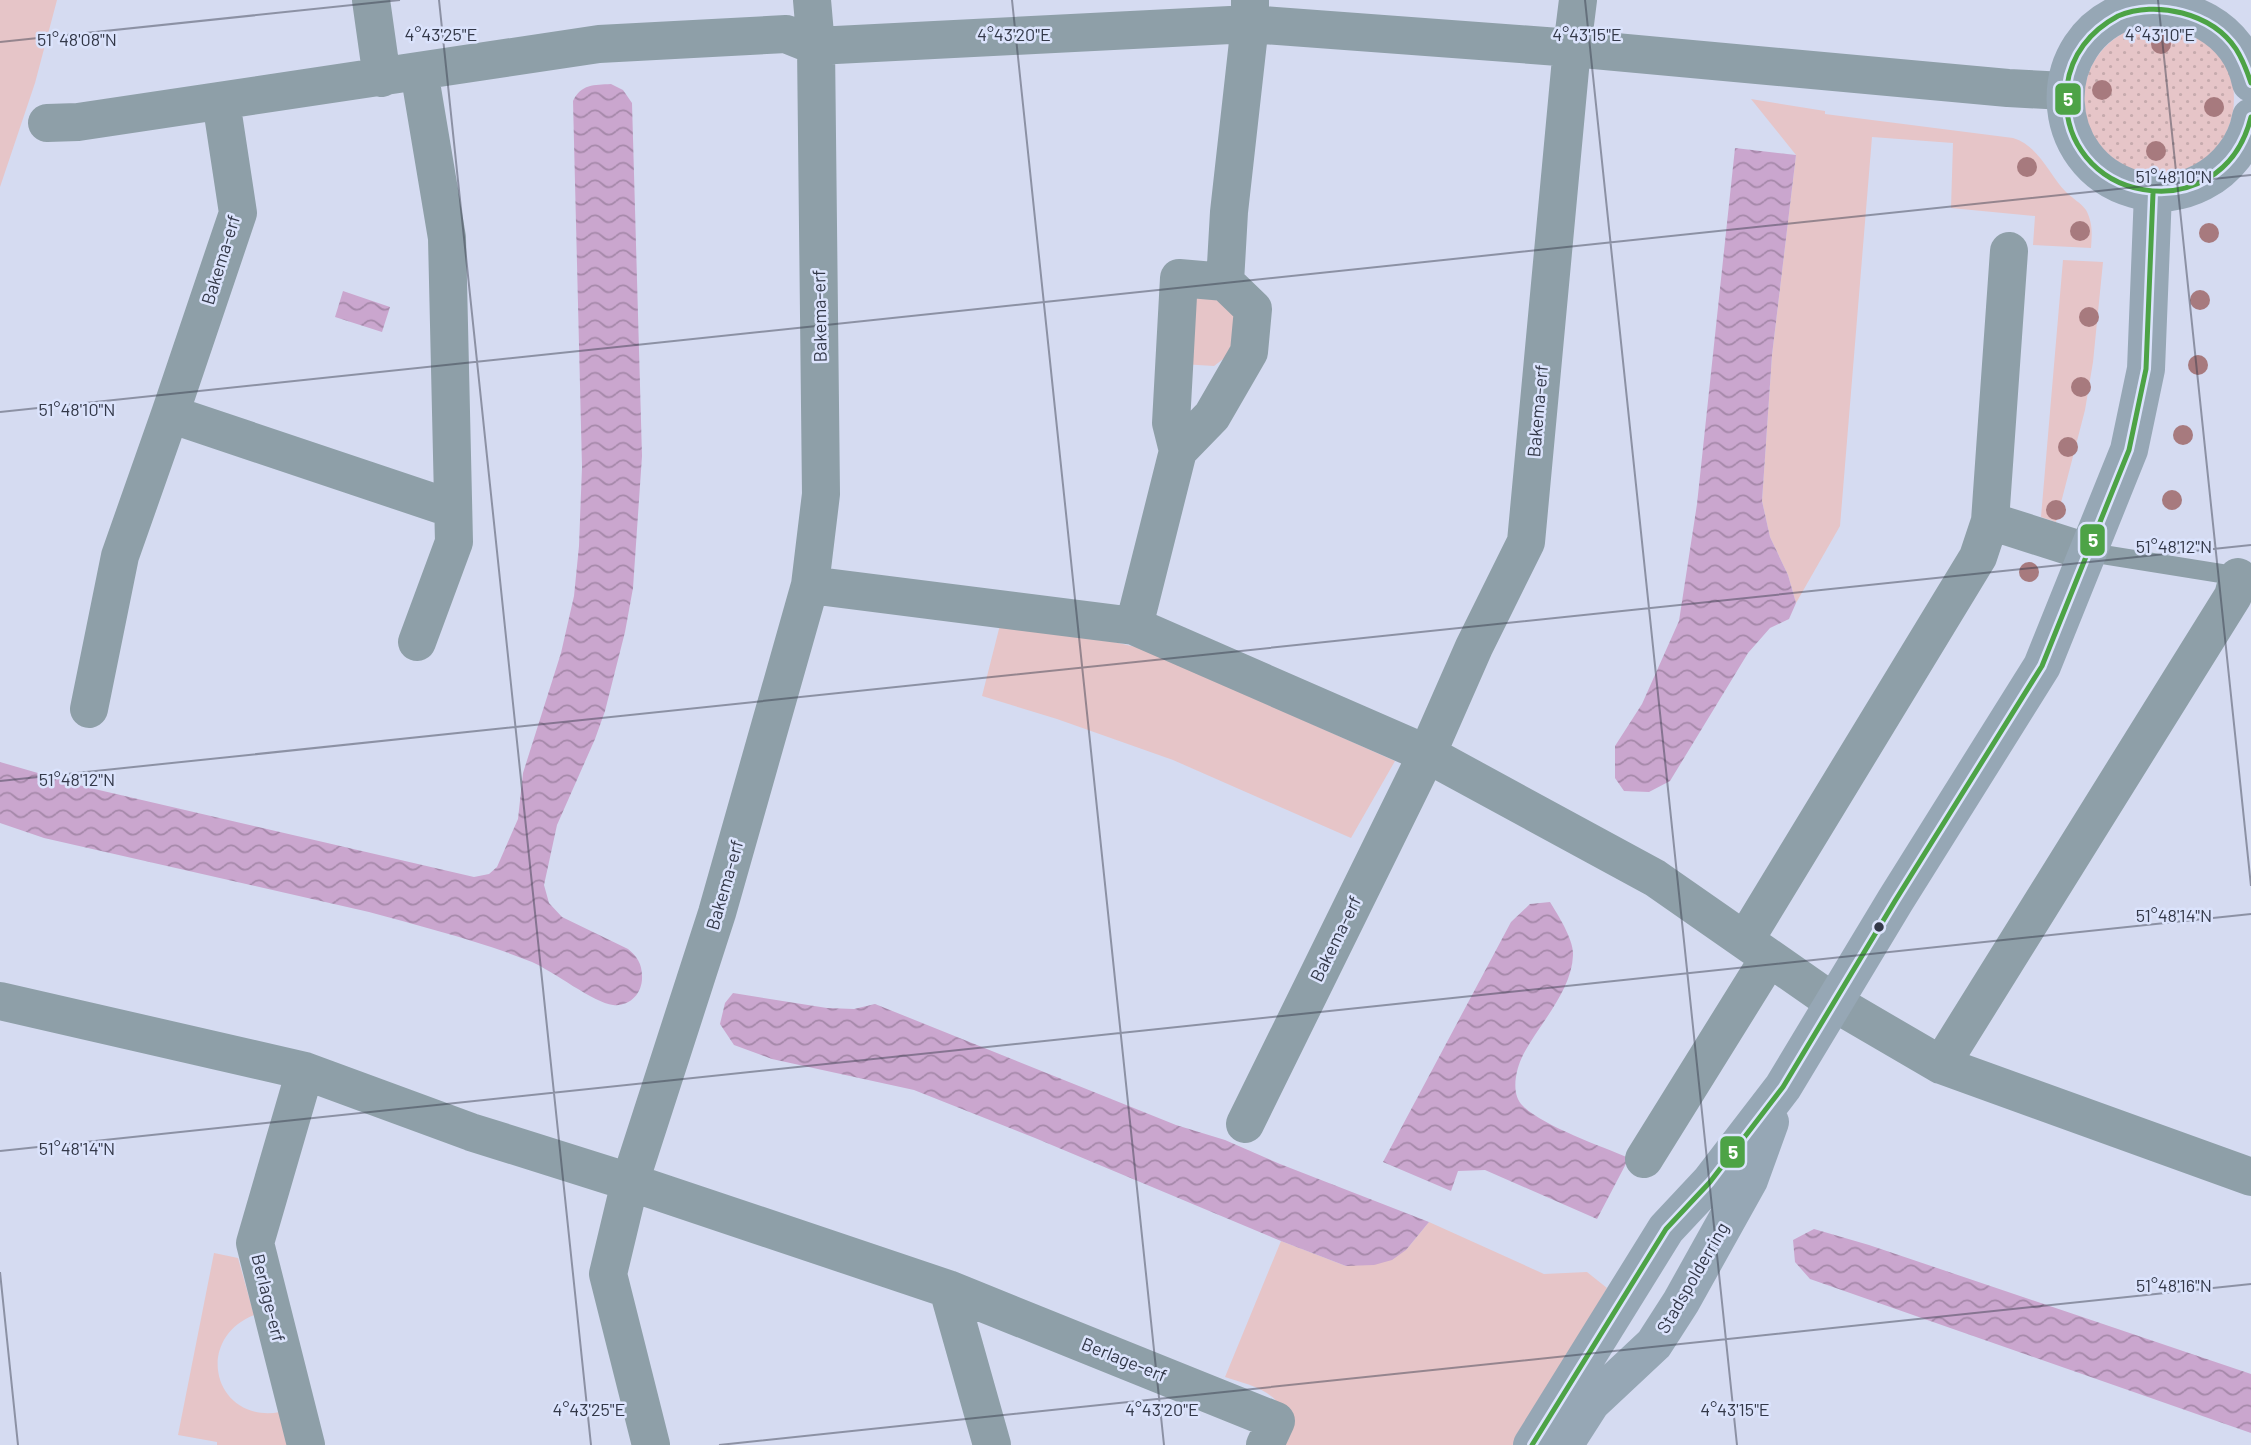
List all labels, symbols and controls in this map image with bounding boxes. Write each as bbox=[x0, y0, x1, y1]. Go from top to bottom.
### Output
text: 4°43'25"E bbox=[405, 23, 477, 45]
text: 4°43'20"E bbox=[977, 23, 1051, 45]
text: 4°43'15"E bbox=[1552, 23, 1622, 45]
text: 4°43'10"E bbox=[2125, 23, 2195, 45]
text: 51°48'08"N bbox=[37, 28, 117, 50]
line badge: 5 bbox=[2054, 82, 2082, 116]
text: 5 bbox=[2063, 87, 2073, 110]
text: 51°48'10"N bbox=[2136, 165, 2212, 187]
street label: Bakema-erf bbox=[196, 212, 244, 307]
street label: Bakema-erf bbox=[807, 270, 831, 363]
street label: Bakema-erf bbox=[1522, 364, 1552, 458]
text: 51°48'10"N bbox=[39, 398, 115, 420]
line badge: 5 bbox=[2079, 523, 2106, 557]
text: 5 bbox=[2088, 528, 2098, 551]
text: 51°48'12"N bbox=[2136, 535, 2212, 557]
text: 51°48'12"N bbox=[39, 768, 115, 790]
street label: Bakema-erf bbox=[701, 837, 747, 932]
street label: Bakema-erf bbox=[1305, 892, 1365, 985]
text: 51°48'14"N bbox=[2136, 904, 2212, 926]
unlabelled marker bbox=[1872, 920, 1886, 934]
line badge: 5 bbox=[1719, 1135, 1746, 1169]
text: 51°48'14"N bbox=[39, 1137, 115, 1159]
text: 5 bbox=[1728, 1140, 1738, 1163]
street label: Stadspolderring bbox=[1651, 1218, 1733, 1337]
street label: Berlage-erf bbox=[247, 1251, 291, 1344]
text: 51°48'16"N bbox=[2136, 1274, 2212, 1296]
street label: Berlage-erf bbox=[1079, 1332, 1170, 1386]
text: 4°43'25"E bbox=[553, 1398, 625, 1420]
text: 4°43'20"E bbox=[1125, 1398, 1199, 1420]
text: 4°43'15"E bbox=[1700, 1398, 1770, 1420]

